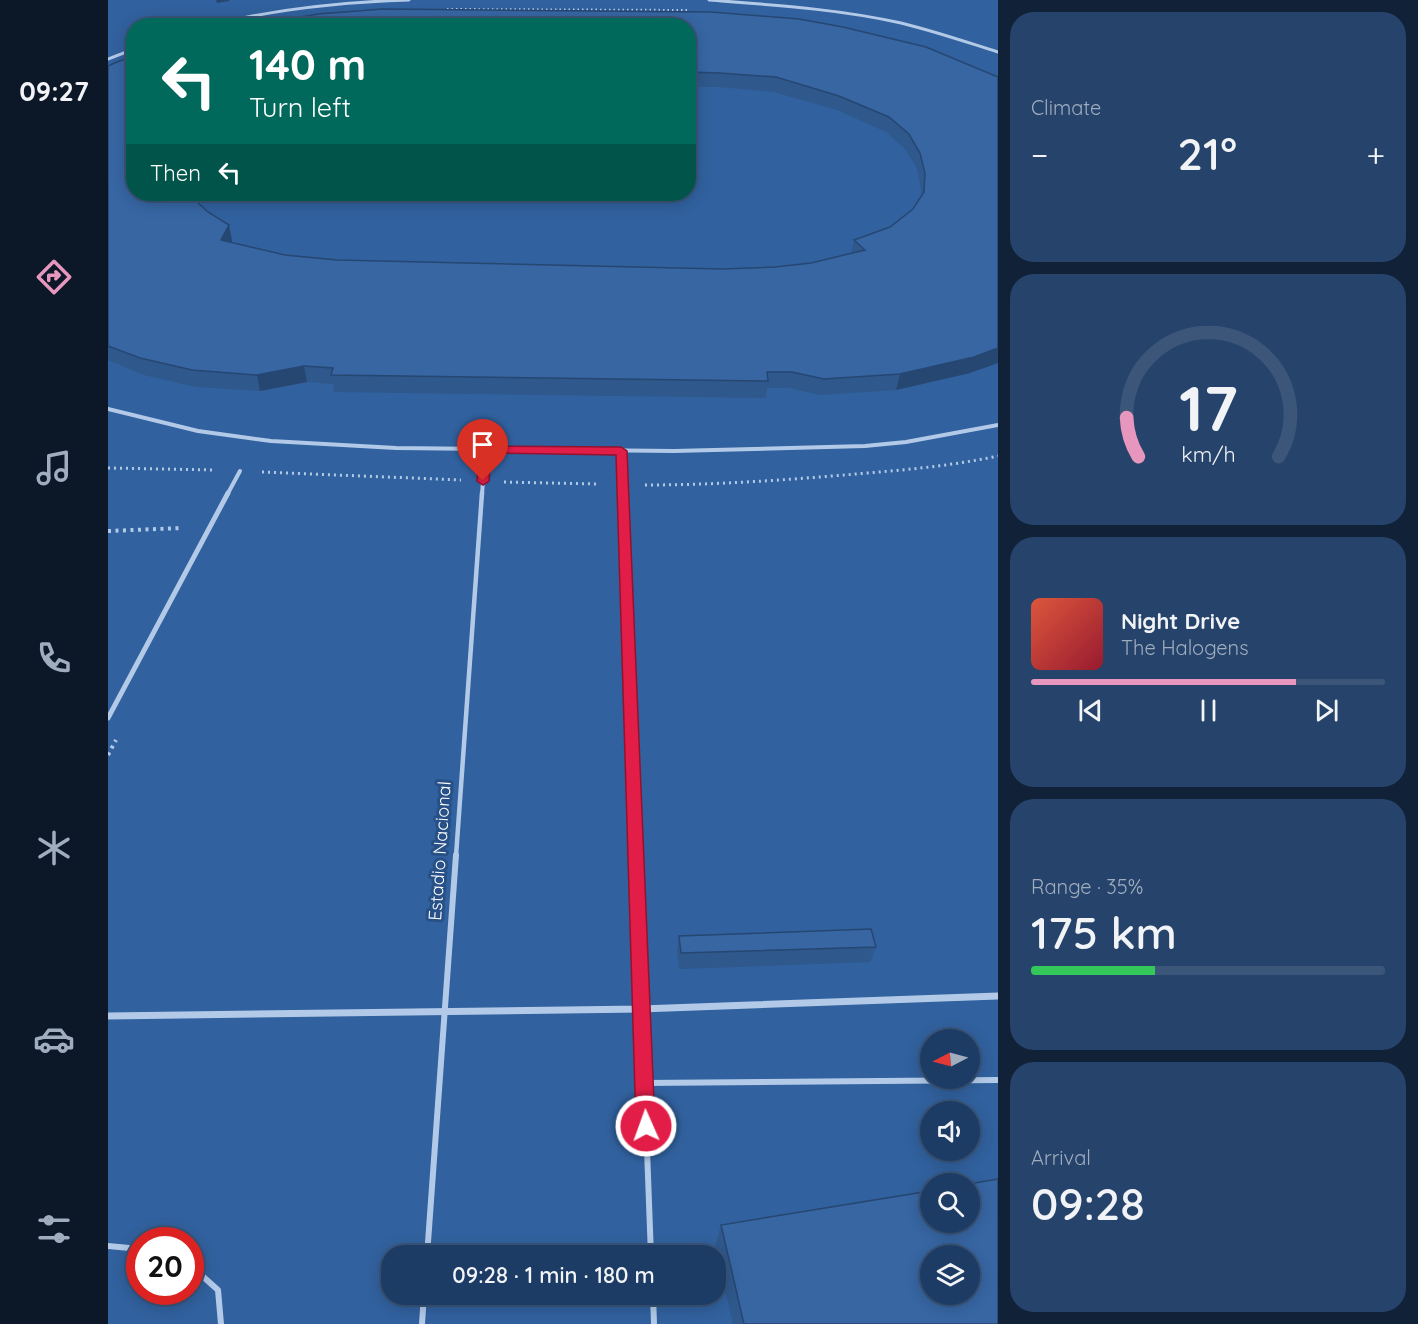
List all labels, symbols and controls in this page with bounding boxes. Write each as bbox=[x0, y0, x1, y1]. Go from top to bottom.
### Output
text: 140 m bbox=[249, 38, 366, 91]
icon: left bbox=[150, 42, 228, 120]
text: 09:27 bbox=[19, 74, 89, 108]
text: Turn left bbox=[249, 90, 351, 124]
text: Climate bbox=[1031, 95, 1101, 120]
text: 21° bbox=[1178, 125, 1237, 181]
text: − bbox=[1031, 134, 1048, 175]
text: + bbox=[1366, 134, 1385, 175]
icon: left bbox=[213, 156, 246, 189]
text: Then bbox=[150, 159, 201, 187]
icon: directions bbox=[33, 256, 75, 298]
text: 17 bbox=[1179, 369, 1237, 447]
pin bbox=[457, 419, 508, 481]
icon: arrive bbox=[466, 428, 499, 461]
text: km/h bbox=[1181, 441, 1235, 467]
icon: music bbox=[33, 447, 75, 489]
text: Night Drive bbox=[1121, 607, 1240, 635]
text: The Halogens bbox=[1121, 635, 1249, 660]
icon: phone bbox=[33, 637, 75, 679]
icon: previous bbox=[1074, 694, 1107, 727]
icon: pause bbox=[1192, 694, 1225, 727]
icon: next bbox=[1310, 694, 1343, 727]
street label: Estadio Nacional bbox=[423, 780, 456, 921]
icon: climate bbox=[33, 827, 75, 869]
text: Range · 35% bbox=[1031, 874, 1143, 899]
text: 175 km bbox=[1031, 904, 1177, 960]
icon: car bbox=[33, 1018, 75, 1060]
north arrow bbox=[920, 1029, 980, 1089]
map controls bbox=[920, 1029, 980, 1305]
position arrow bbox=[614, 1094, 678, 1158]
button: sound bbox=[920, 1101, 980, 1161]
text: Arrival bbox=[1031, 1145, 1091, 1170]
button: search bbox=[920, 1173, 980, 1233]
text: 09:28 bbox=[1031, 1175, 1145, 1231]
icon: filters bbox=[33, 1208, 75, 1250]
speed limit sign: 20 bbox=[126, 1227, 204, 1305]
button: layers bbox=[920, 1245, 980, 1305]
text: 09:28 · 1 min · 180 m bbox=[452, 1261, 655, 1289]

